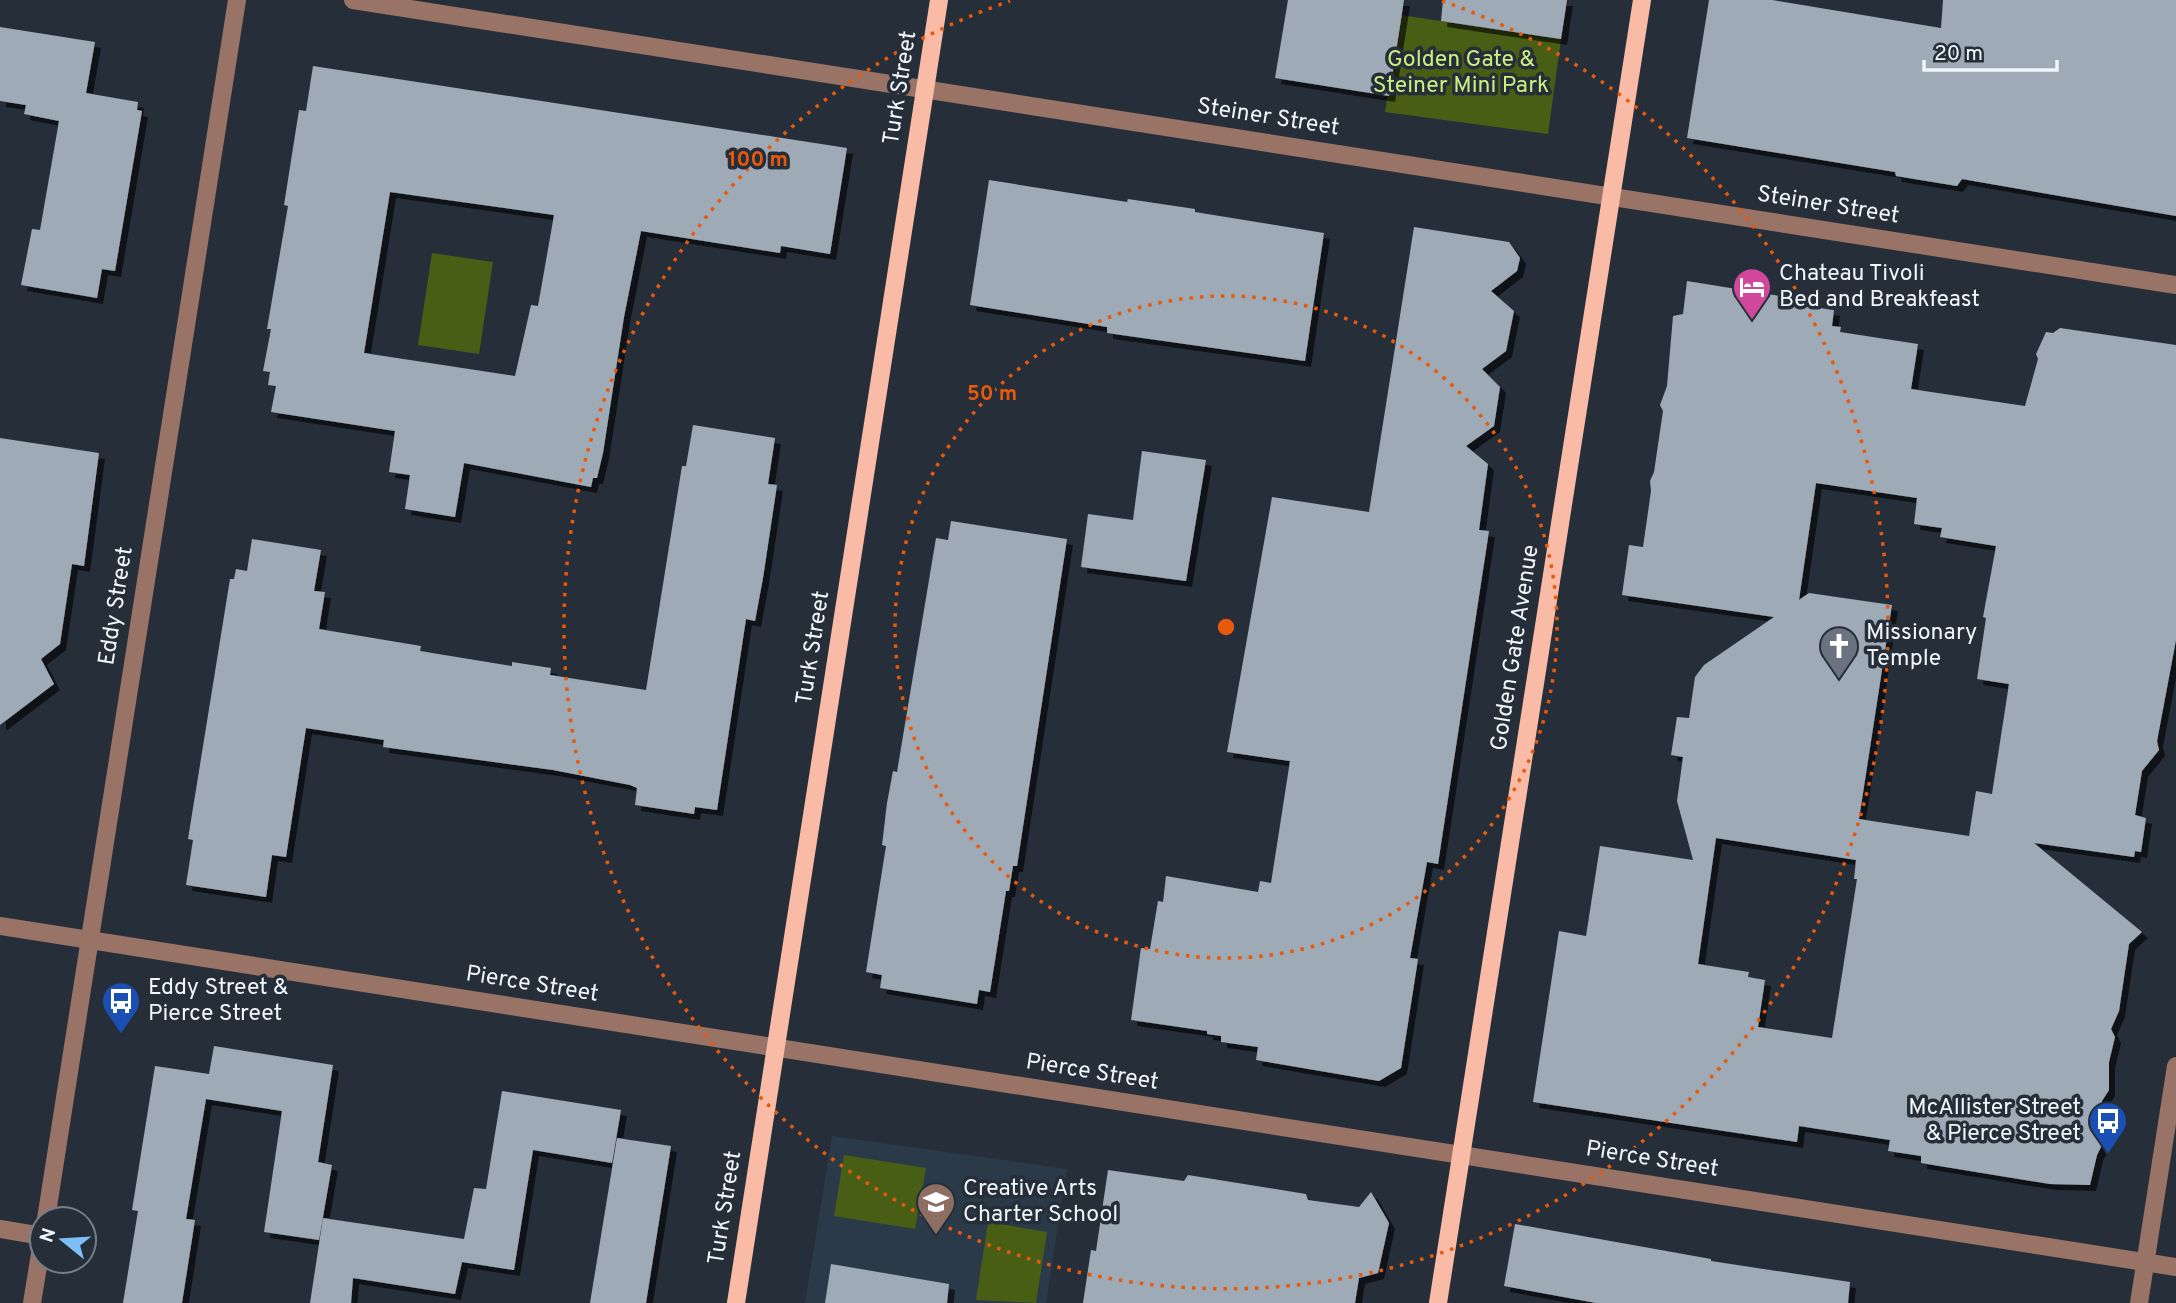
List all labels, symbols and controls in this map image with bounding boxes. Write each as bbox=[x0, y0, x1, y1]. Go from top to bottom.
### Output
scale bar bbox=[1924, 28, 2057, 72]
street label: Turk Street bbox=[878, 29, 924, 147]
text: 20 m bbox=[1934, 41, 1983, 68]
park label: Golden Gate & Steiner Mini Park bbox=[1373, 46, 1549, 101]
street label: Steiner Street bbox=[1195, 92, 1341, 144]
text: 100 m bbox=[728, 147, 788, 174]
street label: Steiner Street bbox=[1755, 180, 1901, 232]
place label: Chateau Tivoli Bed and Breakfeast bbox=[1779, 260, 1980, 315]
hotel icon: Chateau Tivoli Bed and Breakfeast bbox=[1731, 266, 1773, 321]
text: 50 m bbox=[967, 381, 1017, 408]
street label: Golden Gate Avenue bbox=[1485, 543, 1547, 753]
street label: Eddy Street bbox=[93, 545, 141, 667]
street label: Turk Street bbox=[791, 589, 837, 707]
centre of rings bbox=[1214, 615, 1238, 639]
place label: Missionary Temple bbox=[1866, 619, 1977, 674]
church icon: Missionary Temple bbox=[1818, 625, 1860, 680]
street label: Pierce Street bbox=[464, 960, 600, 1010]
place label: Eddy Street & Pierce Street bbox=[148, 974, 289, 1029]
bus stop icon: Eddy Street & Pierce Street bbox=[100, 980, 142, 1035]
street label: Pierce Street bbox=[1024, 1048, 1160, 1098]
place label: McAllister Street & Pierce Street bbox=[1908, 1094, 2081, 1149]
bus stop icon: McAllister Street & Pierce Street bbox=[2087, 1100, 2129, 1155]
street label: Pierce Street bbox=[1584, 1135, 1720, 1185]
street label: Turk Street bbox=[703, 1149, 749, 1267]
place label: Creative Arts Charter School bbox=[963, 1175, 1118, 1230]
school or university icon: Creative Arts Charter School bbox=[915, 1181, 957, 1236]
north arrow bbox=[28, 1205, 98, 1275]
text: N bbox=[35, 1225, 62, 1246]

